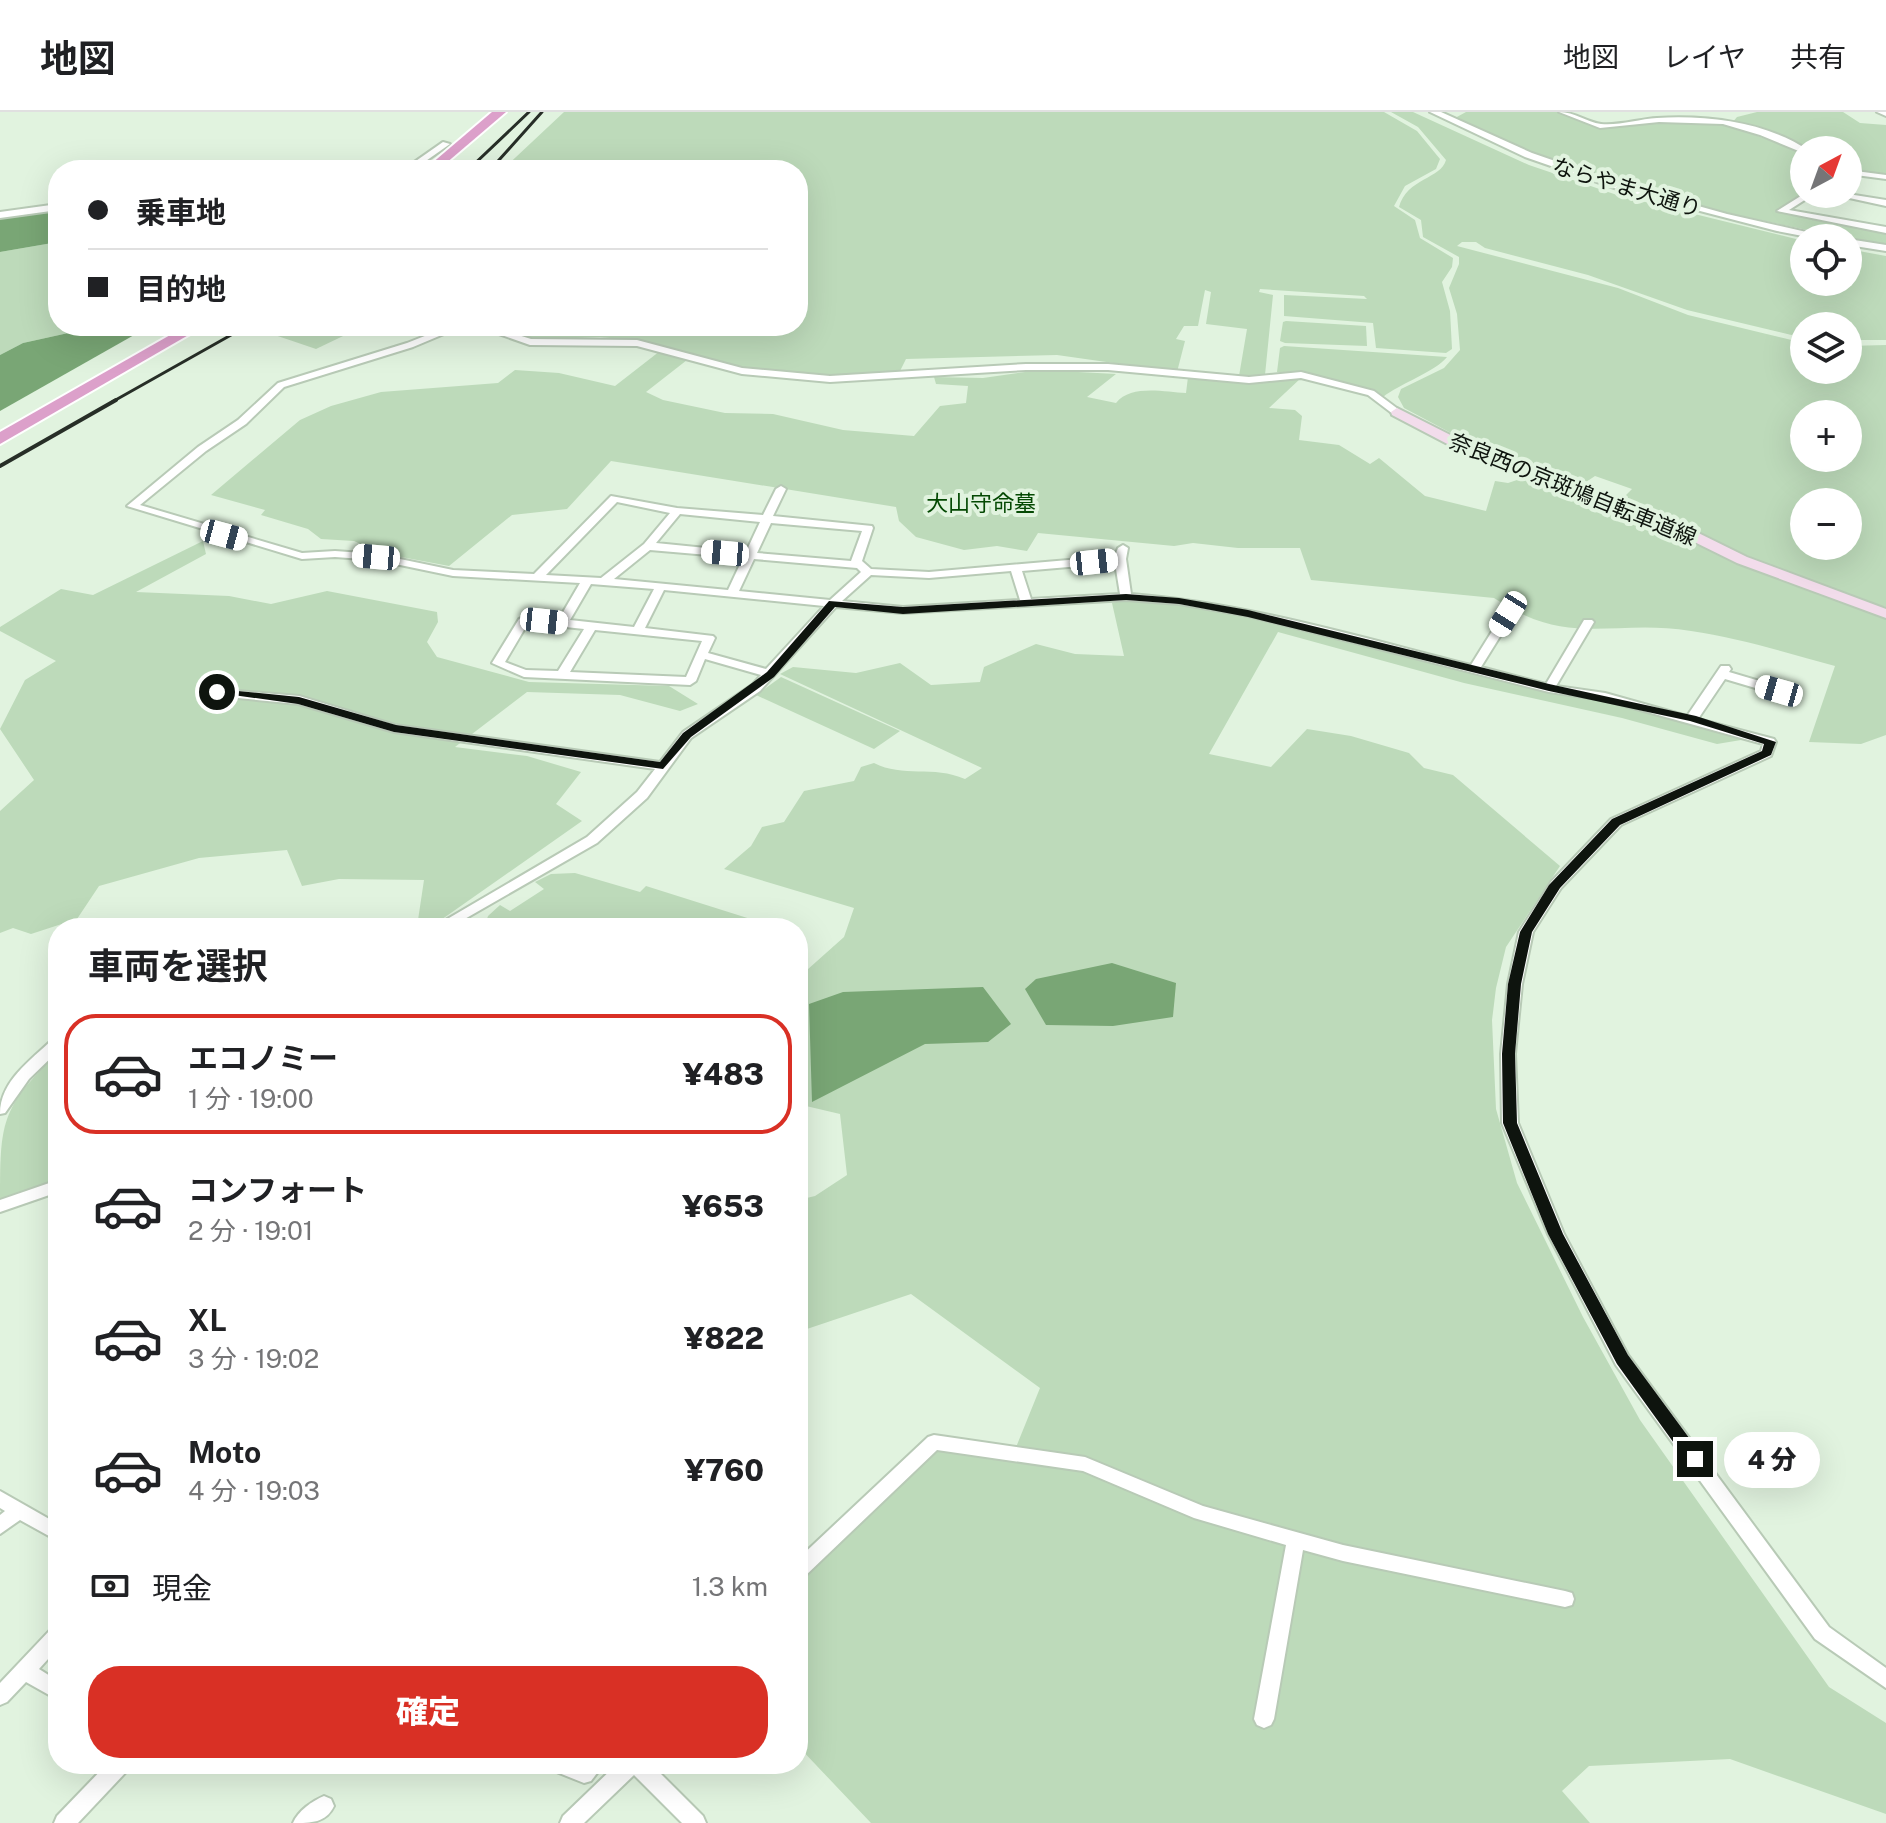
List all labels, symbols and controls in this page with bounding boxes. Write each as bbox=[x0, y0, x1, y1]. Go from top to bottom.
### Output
text: 地図 bbox=[40, 36, 116, 81]
text: 地図 bbox=[1563, 40, 1619, 73]
text: レイヤ bbox=[1663, 40, 1746, 73]
text: 共有 bbox=[1790, 40, 1846, 73]
north arrow bbox=[1790, 136, 1862, 208]
map controls bbox=[1790, 136, 1862, 560]
street label: ならやま大通り bbox=[1550, 152, 1704, 222]
text: 乗車地 bbox=[136, 194, 226, 230]
button: locate bbox=[1790, 224, 1862, 296]
text: 目的地 bbox=[136, 271, 226, 307]
button: layers bbox=[1790, 312, 1862, 384]
button: + bbox=[1790, 400, 1862, 472]
street label: 奈良西の京斑鳩自転車道線 bbox=[1446, 427, 1700, 551]
button: − bbox=[1790, 488, 1862, 560]
park label: 大山守命墓 bbox=[926, 490, 1036, 516]
car bbox=[198, 517, 250, 553]
car bbox=[700, 539, 750, 567]
car bbox=[351, 543, 401, 571]
car bbox=[1069, 548, 1119, 576]
car bbox=[1485, 587, 1531, 641]
car bbox=[519, 607, 569, 635]
car bbox=[1753, 673, 1805, 709]
route start bbox=[199, 674, 235, 710]
text: 車両を選択 bbox=[88, 945, 268, 987]
icon: car bbox=[92, 1038, 164, 1110]
text: エコノミー bbox=[188, 1040, 338, 1076]
text: ¥483 bbox=[683, 1056, 764, 1092]
text: 1 分 · 19:00 bbox=[188, 1083, 314, 1114]
icon: car bbox=[92, 1170, 164, 1242]
text: コンフォート bbox=[188, 1172, 367, 1208]
text: ¥653 bbox=[682, 1188, 764, 1224]
text: 2 分 · 19:01 bbox=[188, 1215, 313, 1246]
icon: car bbox=[92, 1302, 164, 1374]
text: XL bbox=[188, 1302, 227, 1338]
text: ¥822 bbox=[684, 1320, 764, 1356]
text: 3 分 · 19:02 bbox=[188, 1343, 319, 1374]
callout: 4 分 bbox=[1723, 1431, 1819, 1487]
icon: car bbox=[92, 1434, 164, 1506]
text: Moto bbox=[188, 1434, 261, 1470]
route end bbox=[1677, 1441, 1713, 1477]
text: 4 分 bbox=[1747, 1444, 1797, 1475]
text: ¥760 bbox=[685, 1452, 764, 1488]
text: 4 分 · 19:03 bbox=[188, 1475, 320, 1506]
icon: cash bbox=[88, 1564, 132, 1608]
text: 現金 bbox=[152, 1570, 212, 1606]
text: 1.3 km bbox=[692, 1571, 768, 1602]
button: 確定 bbox=[88, 1666, 768, 1758]

